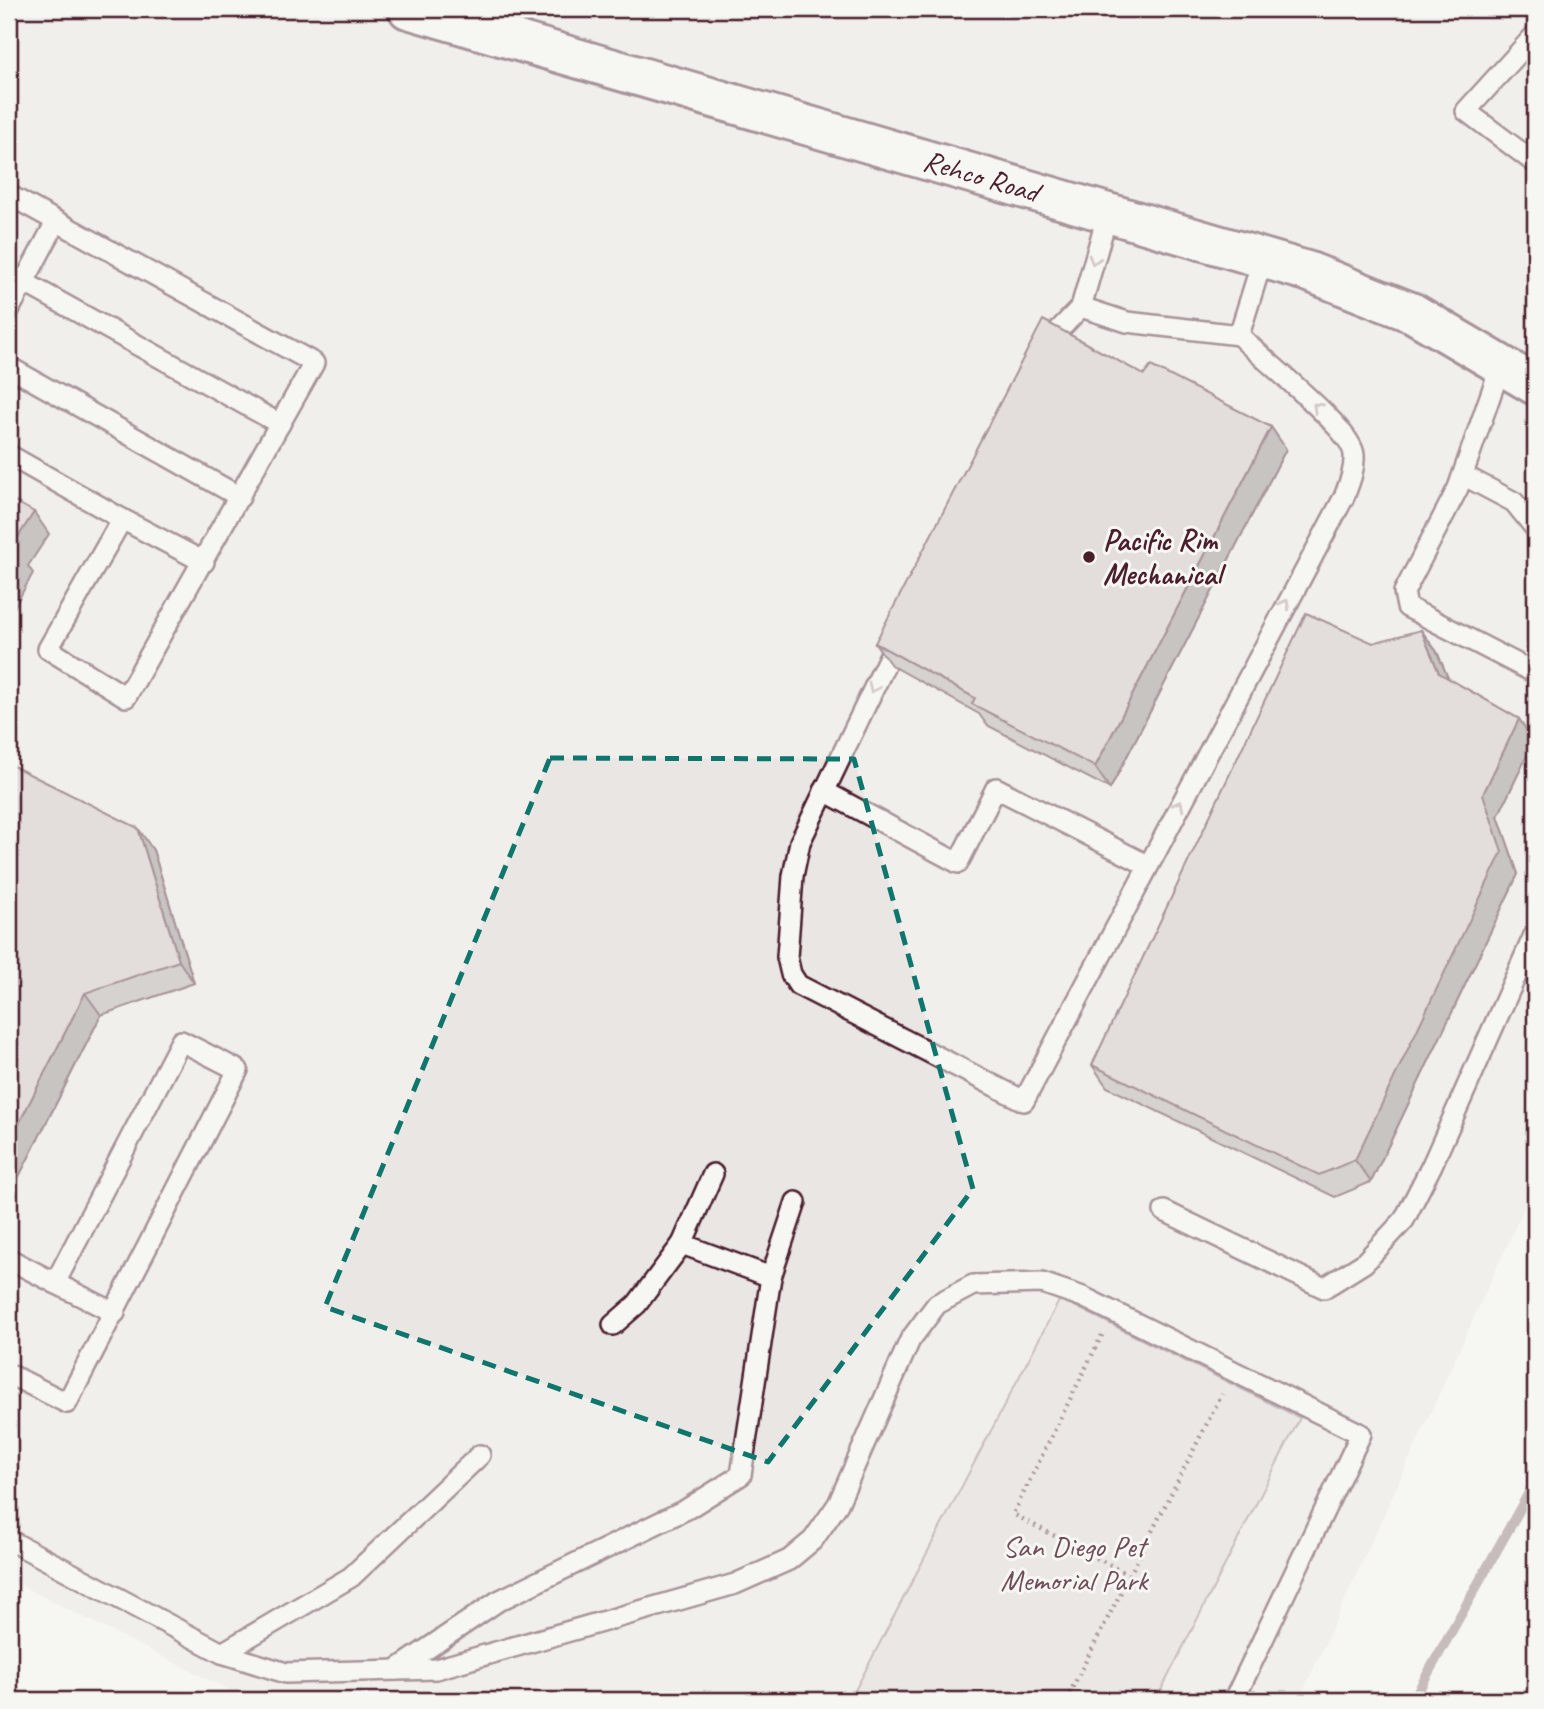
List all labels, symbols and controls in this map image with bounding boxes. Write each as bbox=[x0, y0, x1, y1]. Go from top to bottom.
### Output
street label: Rehco Road bbox=[919, 141, 1047, 212]
one-way arrow bbox=[1088, 254, 1103, 266]
one-way arrow bbox=[1312, 402, 1325, 415]
place label: Pacific Rim Mechanical bbox=[1103, 521, 1227, 593]
marker: Pacific Rim Mechanical bbox=[1081, 549, 1097, 565]
one-way arrow bbox=[1277, 598, 1291, 611]
one-way arrow bbox=[867, 681, 881, 693]
one-way arrow bbox=[1171, 800, 1184, 812]
park label: San Diego Pet Memorial Park bbox=[1001, 1527, 1150, 1599]

